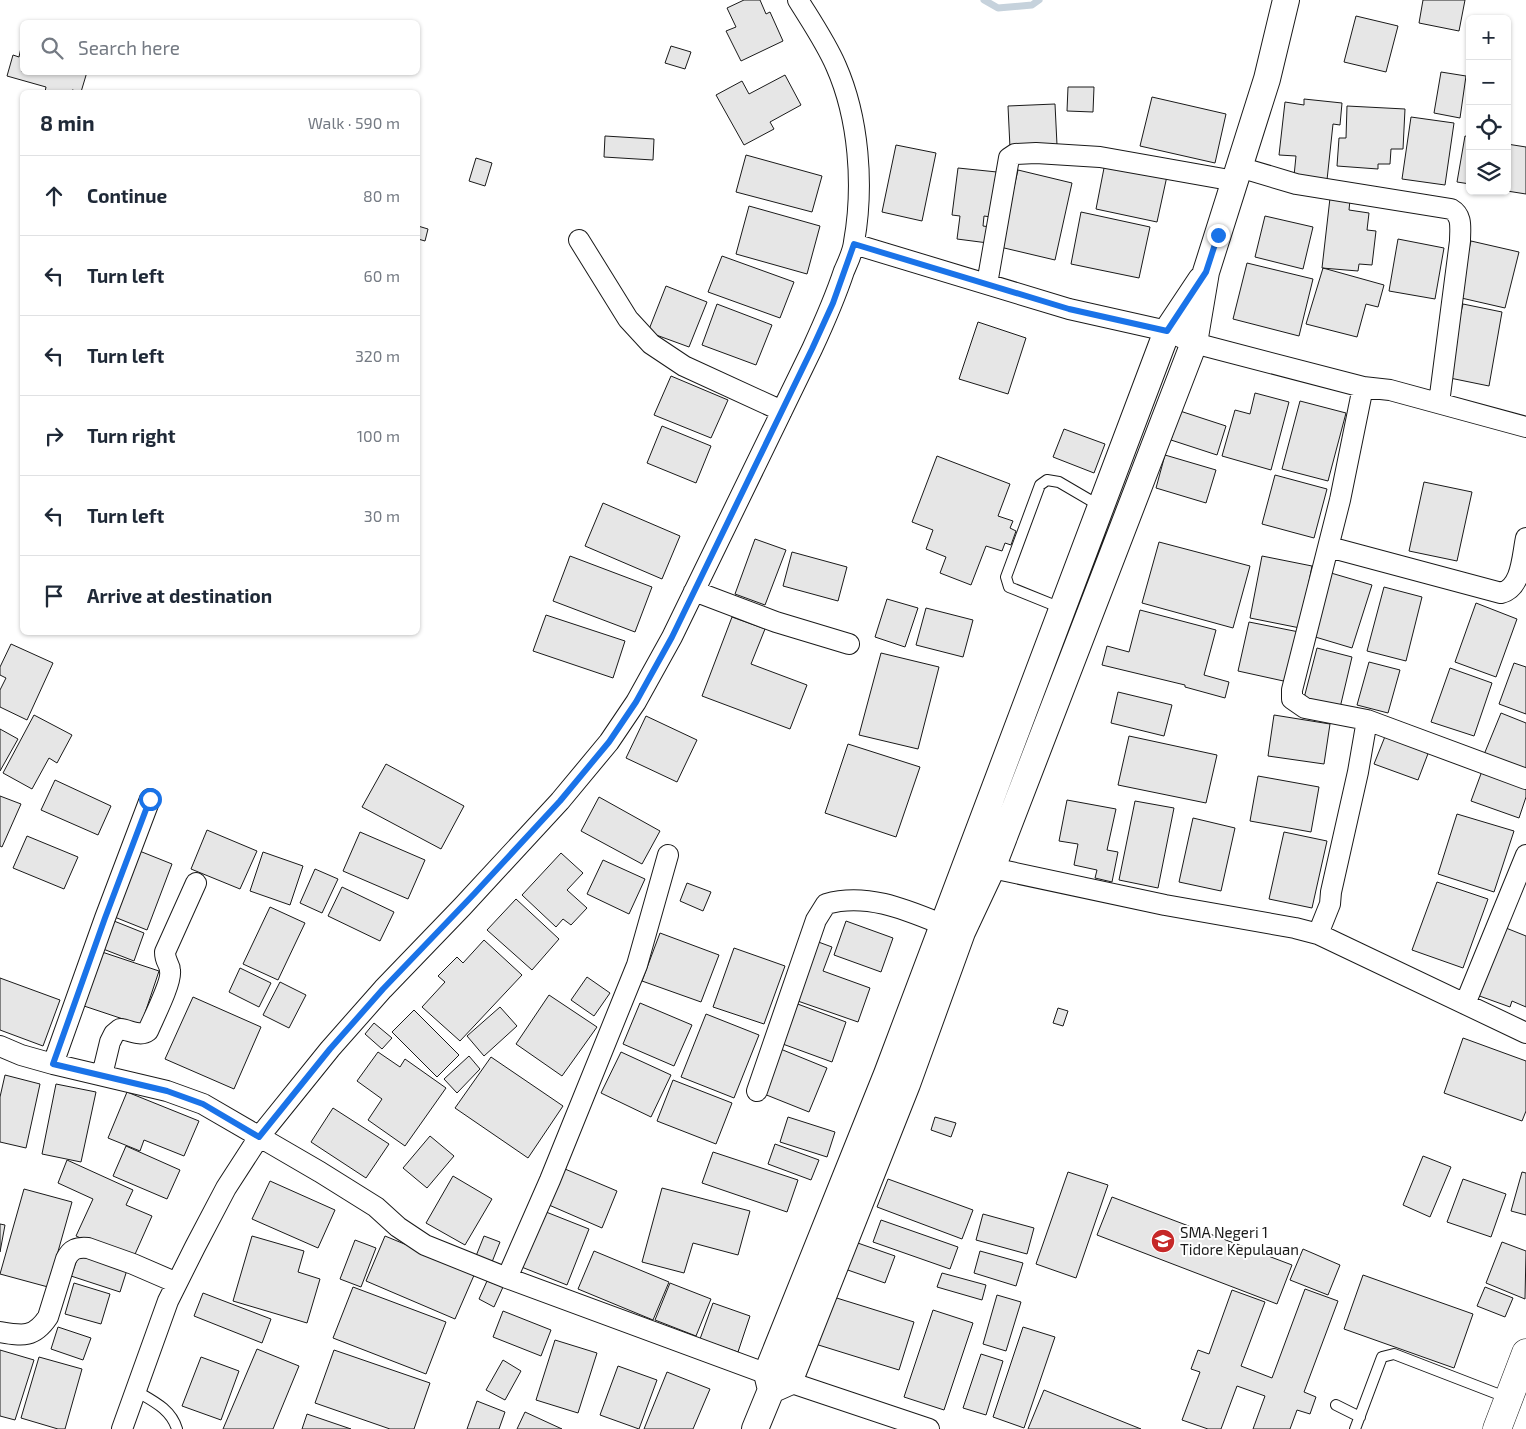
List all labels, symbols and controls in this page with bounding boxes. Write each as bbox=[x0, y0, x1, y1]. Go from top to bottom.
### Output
map controls bbox=[1466, 15, 1511, 195]
button: + bbox=[1466, 15, 1511, 60]
search box bbox=[20, 20, 420, 75]
icon: search bbox=[38, 34, 66, 62]
text: Search here bbox=[78, 36, 180, 59]
button: − bbox=[1466, 60, 1511, 105]
button: locate bbox=[1466, 105, 1511, 150]
text: 8 min bbox=[40, 110, 95, 135]
text: Walk · 590 m bbox=[308, 113, 400, 132]
button: layers bbox=[1466, 150, 1511, 195]
icon: ahead bbox=[40, 182, 68, 210]
text: Continue bbox=[87, 184, 167, 207]
text: 80 m bbox=[363, 186, 400, 205]
route end bbox=[1207, 224, 1230, 247]
icon: left bbox=[40, 262, 68, 290]
text: Turn left bbox=[87, 264, 164, 287]
text: 60 m bbox=[364, 266, 400, 285]
icon: left bbox=[40, 342, 68, 370]
text: Turn left bbox=[87, 344, 164, 367]
text: 320 m bbox=[355, 346, 400, 365]
icon: right bbox=[40, 422, 68, 450]
text: Turn right bbox=[87, 424, 175, 447]
text: 100 m bbox=[357, 426, 400, 445]
icon: left bbox=[40, 502, 68, 530]
text: Turn left bbox=[87, 504, 164, 527]
text: 30 m bbox=[364, 506, 400, 525]
icon: arrive bbox=[40, 582, 68, 610]
text: Arrive at destination bbox=[87, 584, 272, 607]
route start bbox=[139, 788, 162, 811]
place label: SMA Negeri 1 Tidore Kepulauan bbox=[1180, 1223, 1299, 1258]
school or university icon: SMA Negeri 1 Tidore Kepulauan bbox=[1150, 1228, 1176, 1254]

